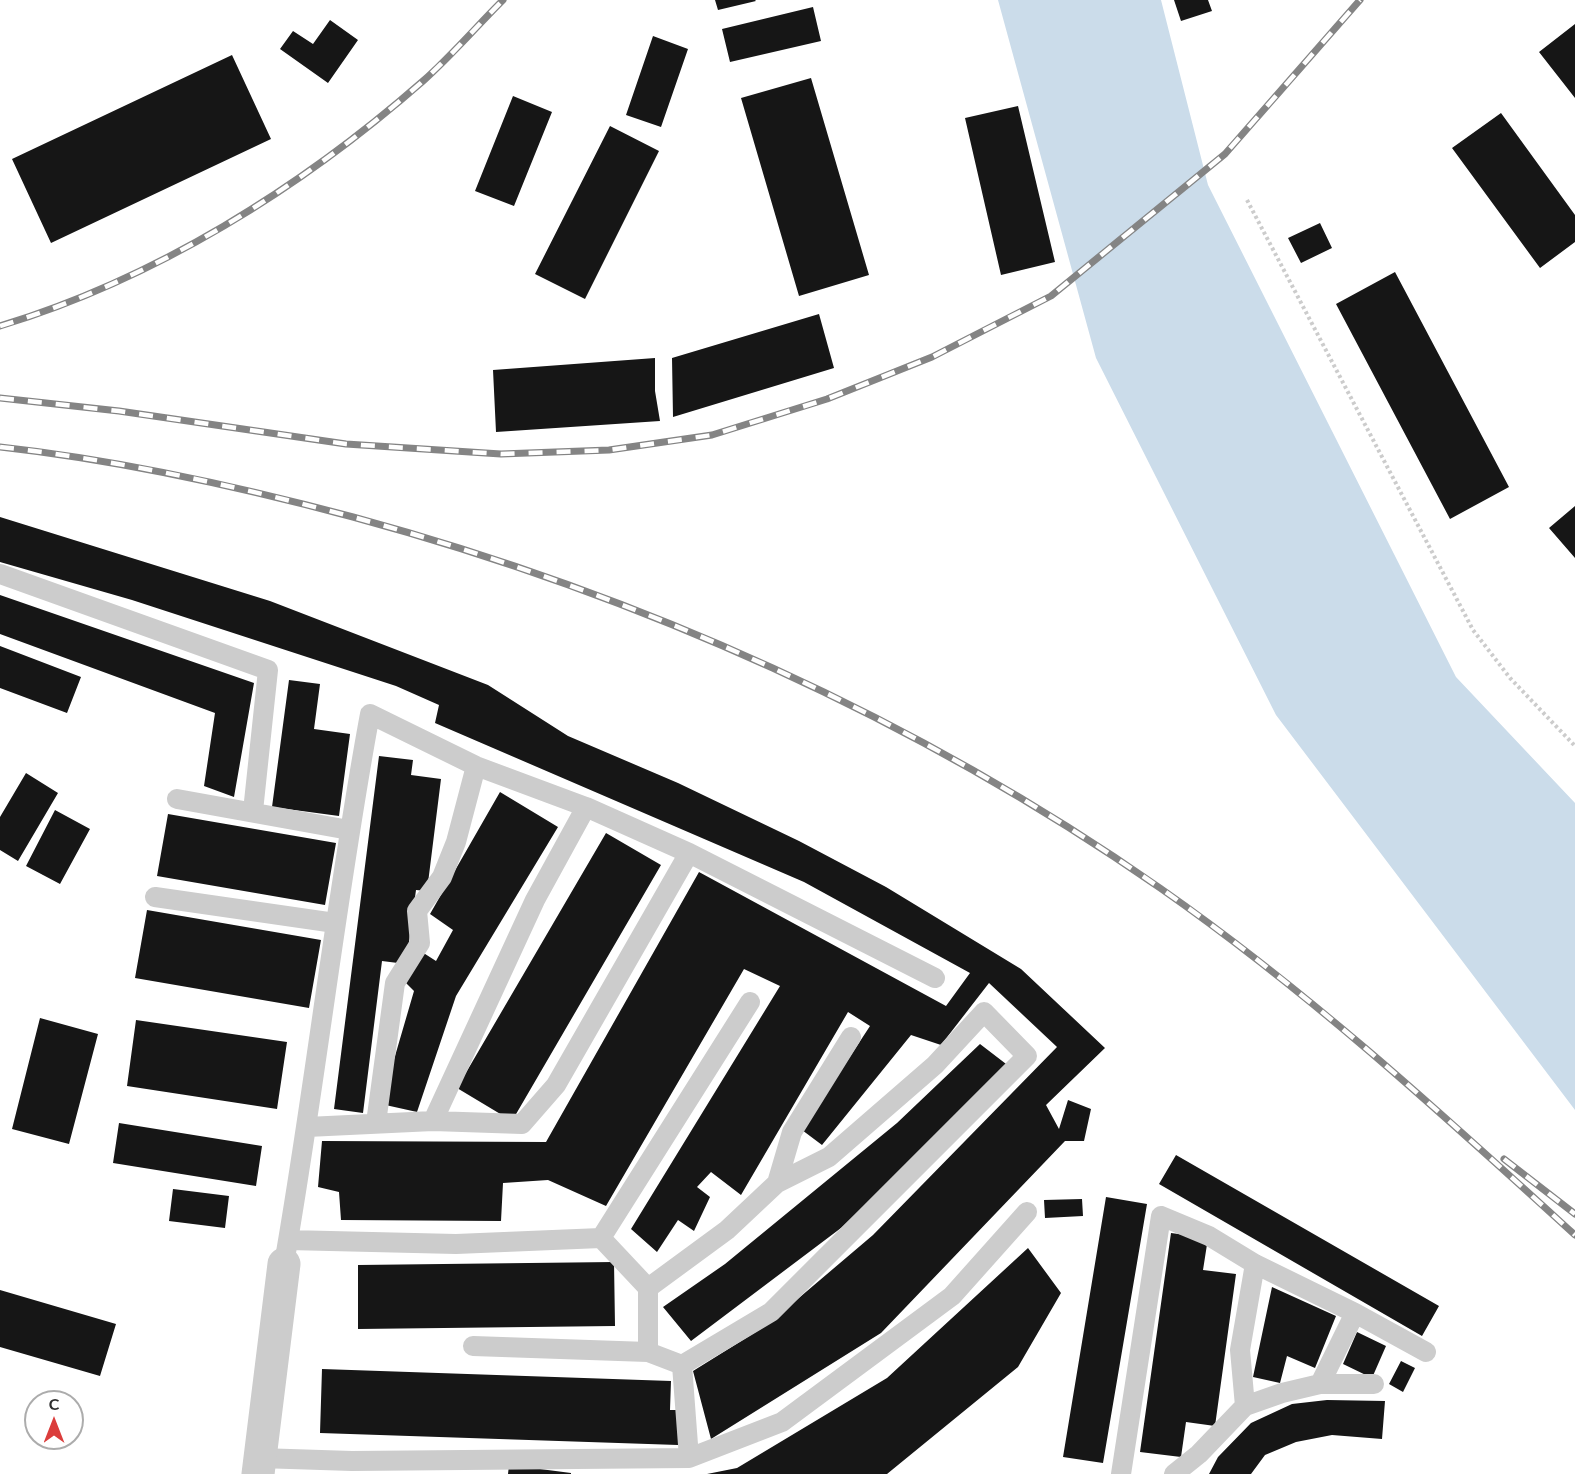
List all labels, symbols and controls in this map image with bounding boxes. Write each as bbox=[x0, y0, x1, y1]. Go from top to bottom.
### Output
north arrow bbox=[24, 1390, 84, 1450]
text: С bbox=[49, 1394, 59, 1413]

